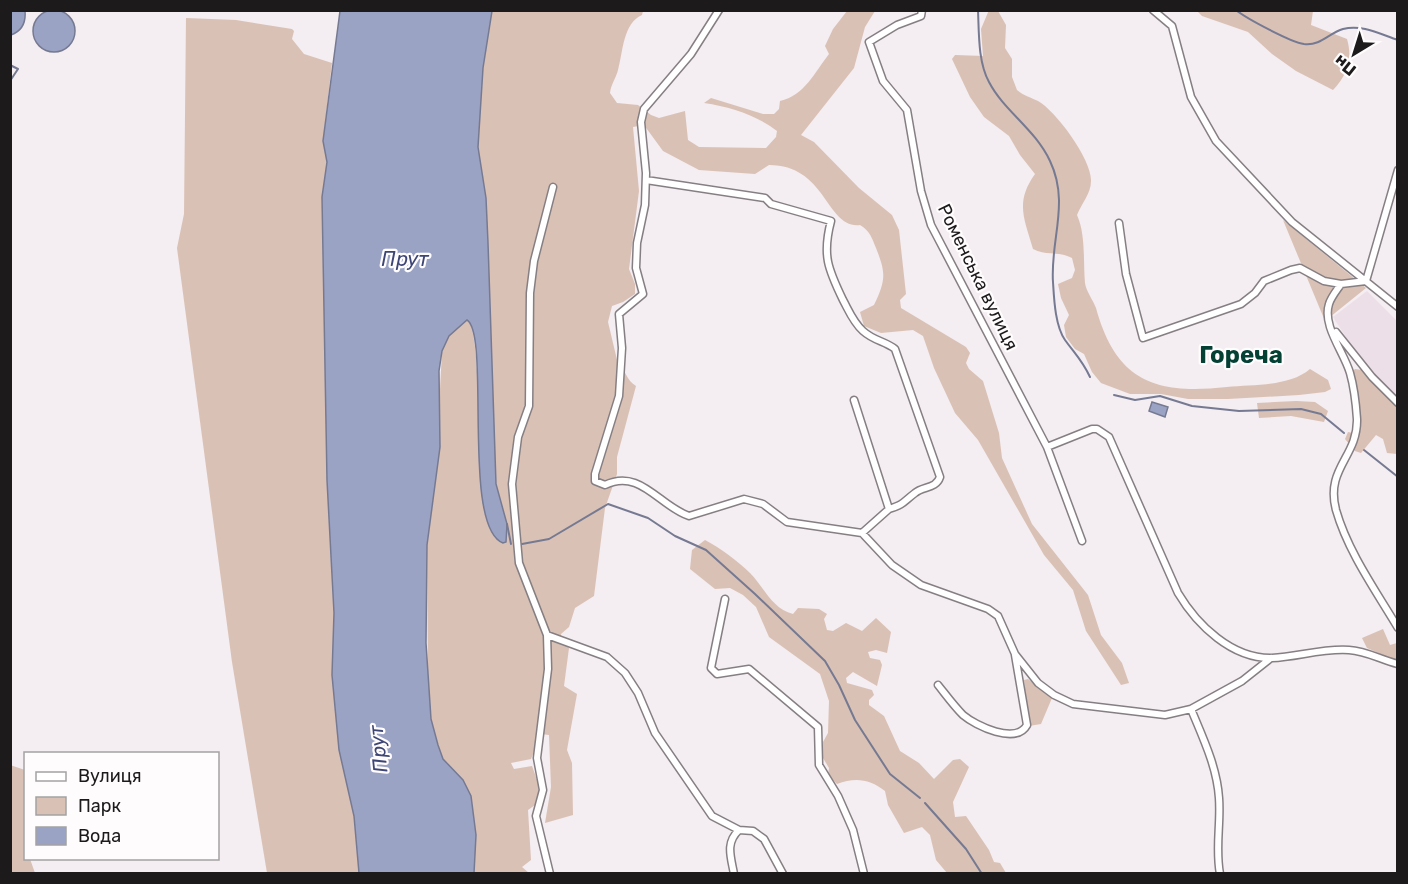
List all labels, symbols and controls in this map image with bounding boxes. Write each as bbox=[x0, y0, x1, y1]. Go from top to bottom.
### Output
north arrow bbox=[1324, 24, 1384, 84]
text: Пн bbox=[1331, 51, 1360, 80]
street label: Роменська вулиця bbox=[933, 200, 1023, 354]
water label: Прут bbox=[381, 247, 430, 271]
district label: Гореча bbox=[1199, 341, 1283, 369]
water label: Прут bbox=[363, 723, 392, 774]
legend bbox=[24, 752, 219, 860]
text: Вулиця bbox=[78, 765, 142, 787]
text: Парк bbox=[78, 795, 122, 817]
text: Вода bbox=[78, 825, 121, 847]

